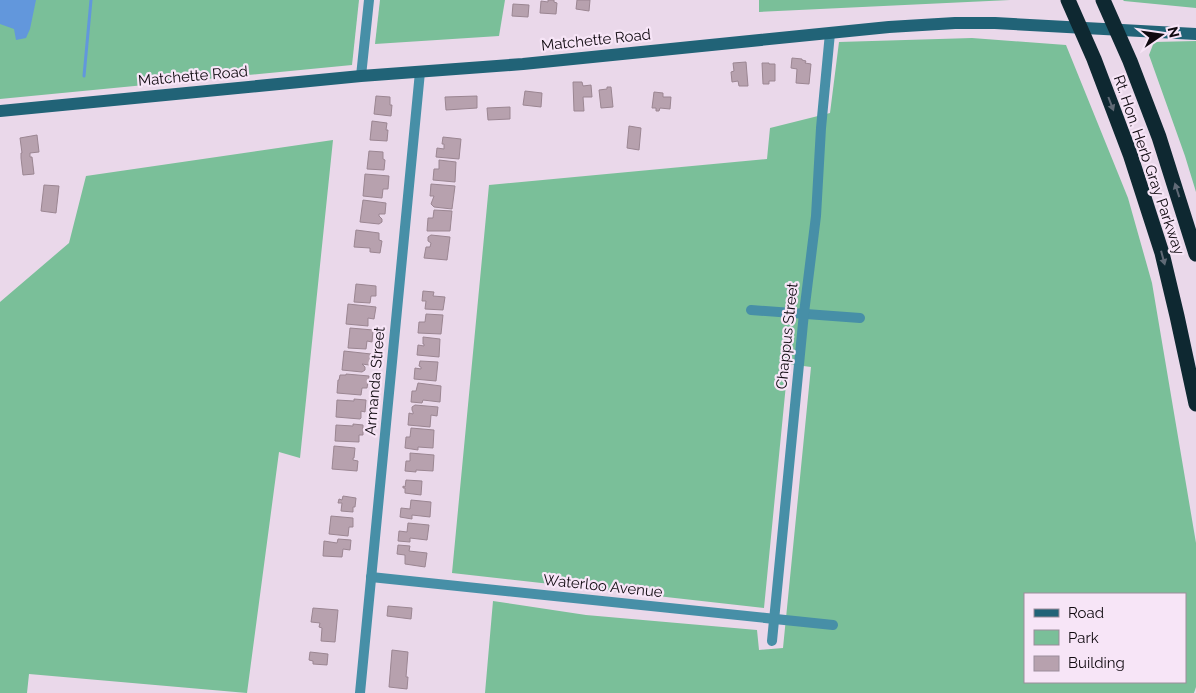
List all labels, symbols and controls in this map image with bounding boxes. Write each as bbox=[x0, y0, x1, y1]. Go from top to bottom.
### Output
north arrow bbox=[1136, 10, 1186, 60]
street label: Matchette Road bbox=[540, 25, 652, 55]
text: N bbox=[1165, 25, 1183, 39]
street label: Matchette Road bbox=[137, 62, 249, 90]
street label: Rt. Hon. Herb Gray Parkway bbox=[1110, 73, 1188, 257]
one-way arrow bbox=[1108, 97, 1115, 112]
one-way arrow bbox=[1172, 183, 1180, 198]
one-way arrow bbox=[1159, 251, 1167, 266]
street label: Chappus Street bbox=[772, 282, 802, 390]
street label: Armanda Street bbox=[361, 326, 389, 436]
street label: Waterloo Avenue bbox=[542, 571, 664, 601]
legend bbox=[1024, 593, 1186, 683]
text: Road bbox=[1068, 604, 1104, 622]
text: Park bbox=[1068, 629, 1099, 647]
text: Building bbox=[1068, 654, 1125, 672]

